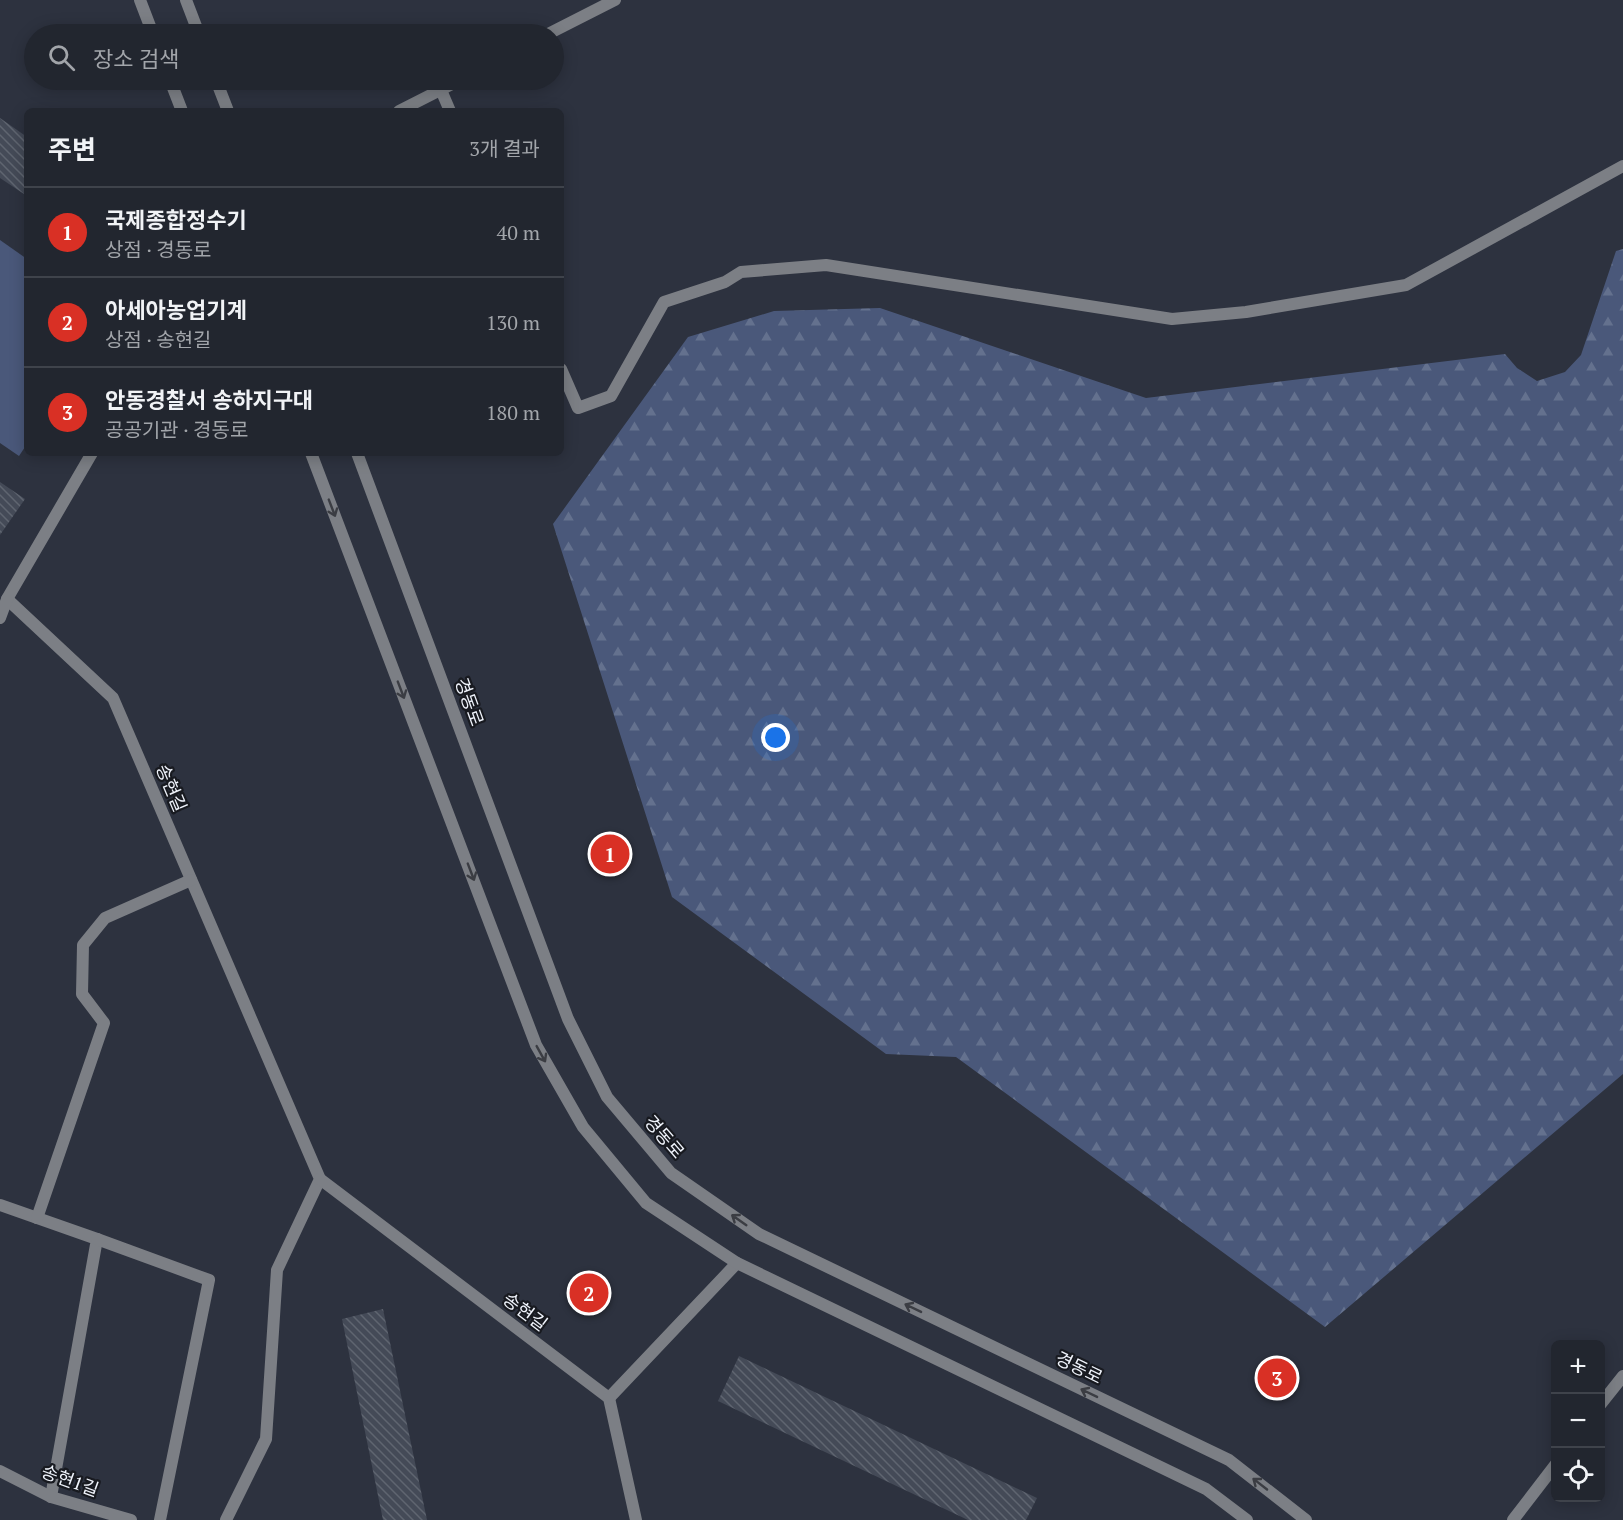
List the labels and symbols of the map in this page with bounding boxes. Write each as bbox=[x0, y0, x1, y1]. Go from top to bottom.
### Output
one-way arrow bbox=[327, 498, 338, 516]
street label: 경동로 bbox=[450, 674, 490, 729]
one-way arrow bbox=[397, 680, 408, 699]
your location bbox=[761, 723, 790, 752]
street label: 송현길 bbox=[151, 760, 193, 815]
pin: 1 bbox=[590, 832, 630, 876]
one-way arrow bbox=[466, 862, 477, 881]
one-way arrow bbox=[536, 1045, 548, 1062]
street label: 경동로 bbox=[639, 1110, 690, 1163]
one-way arrow bbox=[731, 1214, 748, 1226]
pin: 2 bbox=[570, 1270, 608, 1316]
street label: 송현길 bbox=[499, 1287, 553, 1336]
one-way arrow bbox=[904, 1302, 922, 1314]
street label: 경동로 bbox=[1052, 1345, 1107, 1389]
pin: 3 bbox=[1258, 1356, 1296, 1400]
one-way arrow bbox=[1080, 1386, 1098, 1398]
street label: 송현1길 bbox=[38, 1459, 102, 1501]
one-way arrow bbox=[1252, 1478, 1268, 1491]

